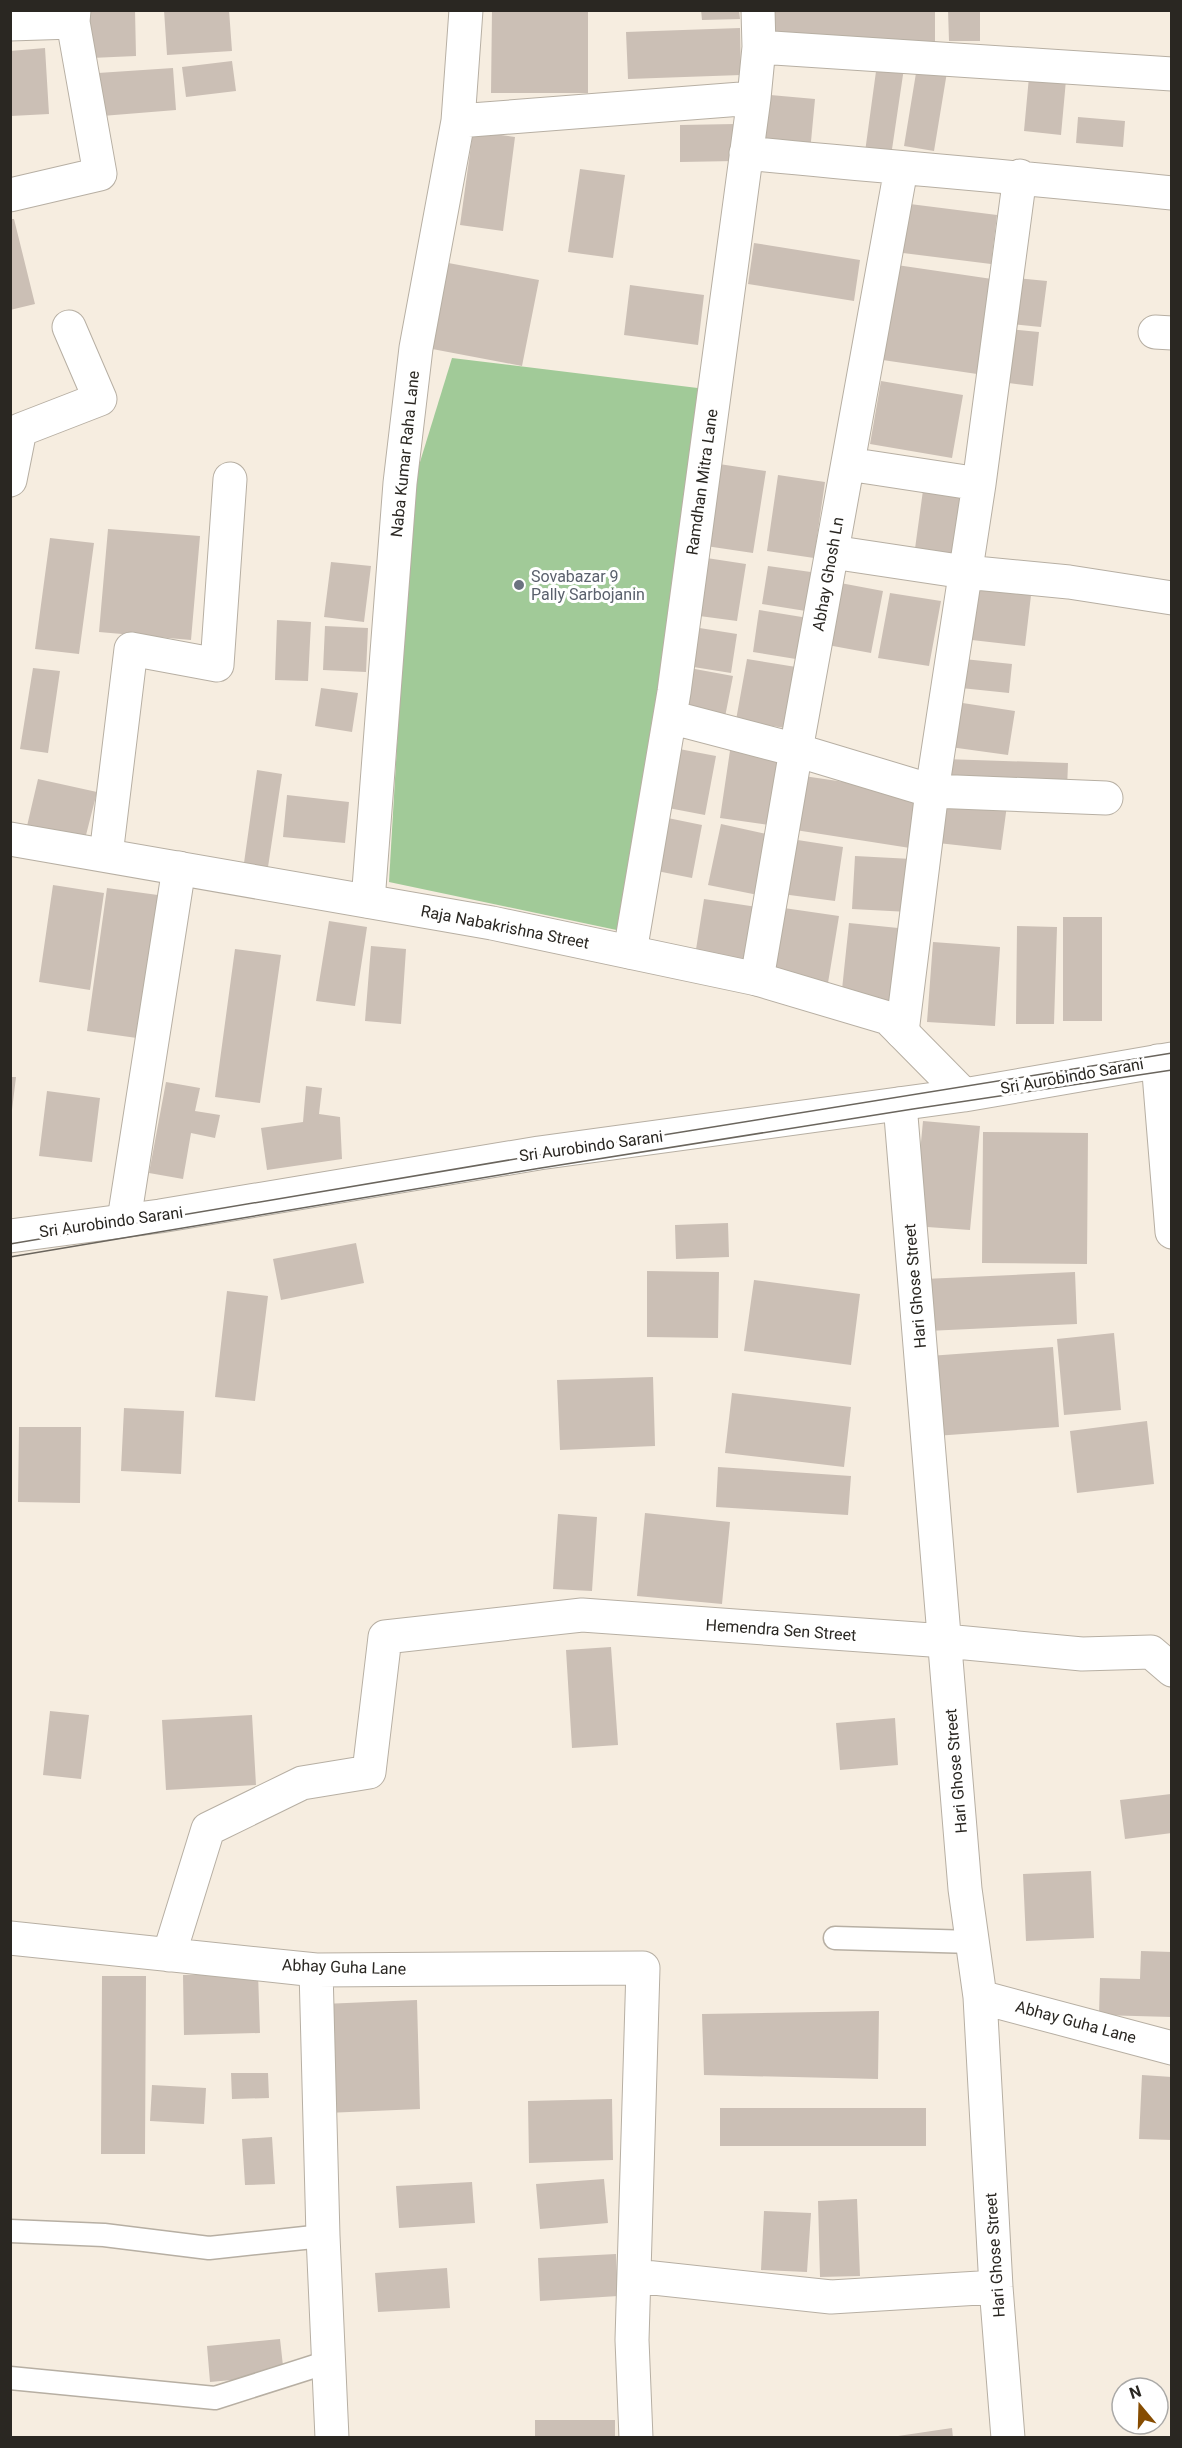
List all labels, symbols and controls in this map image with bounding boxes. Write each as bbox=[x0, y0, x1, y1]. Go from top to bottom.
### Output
street label: Naba Kumar Raha Lane bbox=[387, 370, 423, 538]
street label: Ramdhan Mitra Lane bbox=[682, 408, 722, 556]
street label: Abhay Ghosh Ln bbox=[809, 515, 847, 633]
place label: Sovabazar 9 Pally Sarbojanin bbox=[531, 567, 645, 604]
marker: Sovabazar 9 Pally Sarbojanin bbox=[512, 578, 526, 592]
street label: Raja Nabakrishna Street bbox=[419, 901, 591, 953]
street label: Sri Aurobindo Sarani bbox=[999, 1054, 1145, 1098]
street label: Sri Aurobindo Sarani bbox=[518, 1127, 664, 1165]
street label: Sri Aurobindo Sarani bbox=[38, 1203, 184, 1241]
street label: Hari Ghose Street bbox=[900, 1223, 930, 1349]
street label: Hemendra Sen Street bbox=[705, 1615, 857, 1645]
street label: Hari Ghose Street bbox=[941, 1708, 971, 1834]
street label: Abhay Guha Lane bbox=[282, 1955, 406, 1979]
street label: Abhay Guha Lane bbox=[1014, 1997, 1138, 2047]
street label: Hari Ghose Street bbox=[981, 2192, 1009, 2318]
north arrow bbox=[1110, 2376, 1170, 2436]
text: N bbox=[1127, 2381, 1144, 2403]

